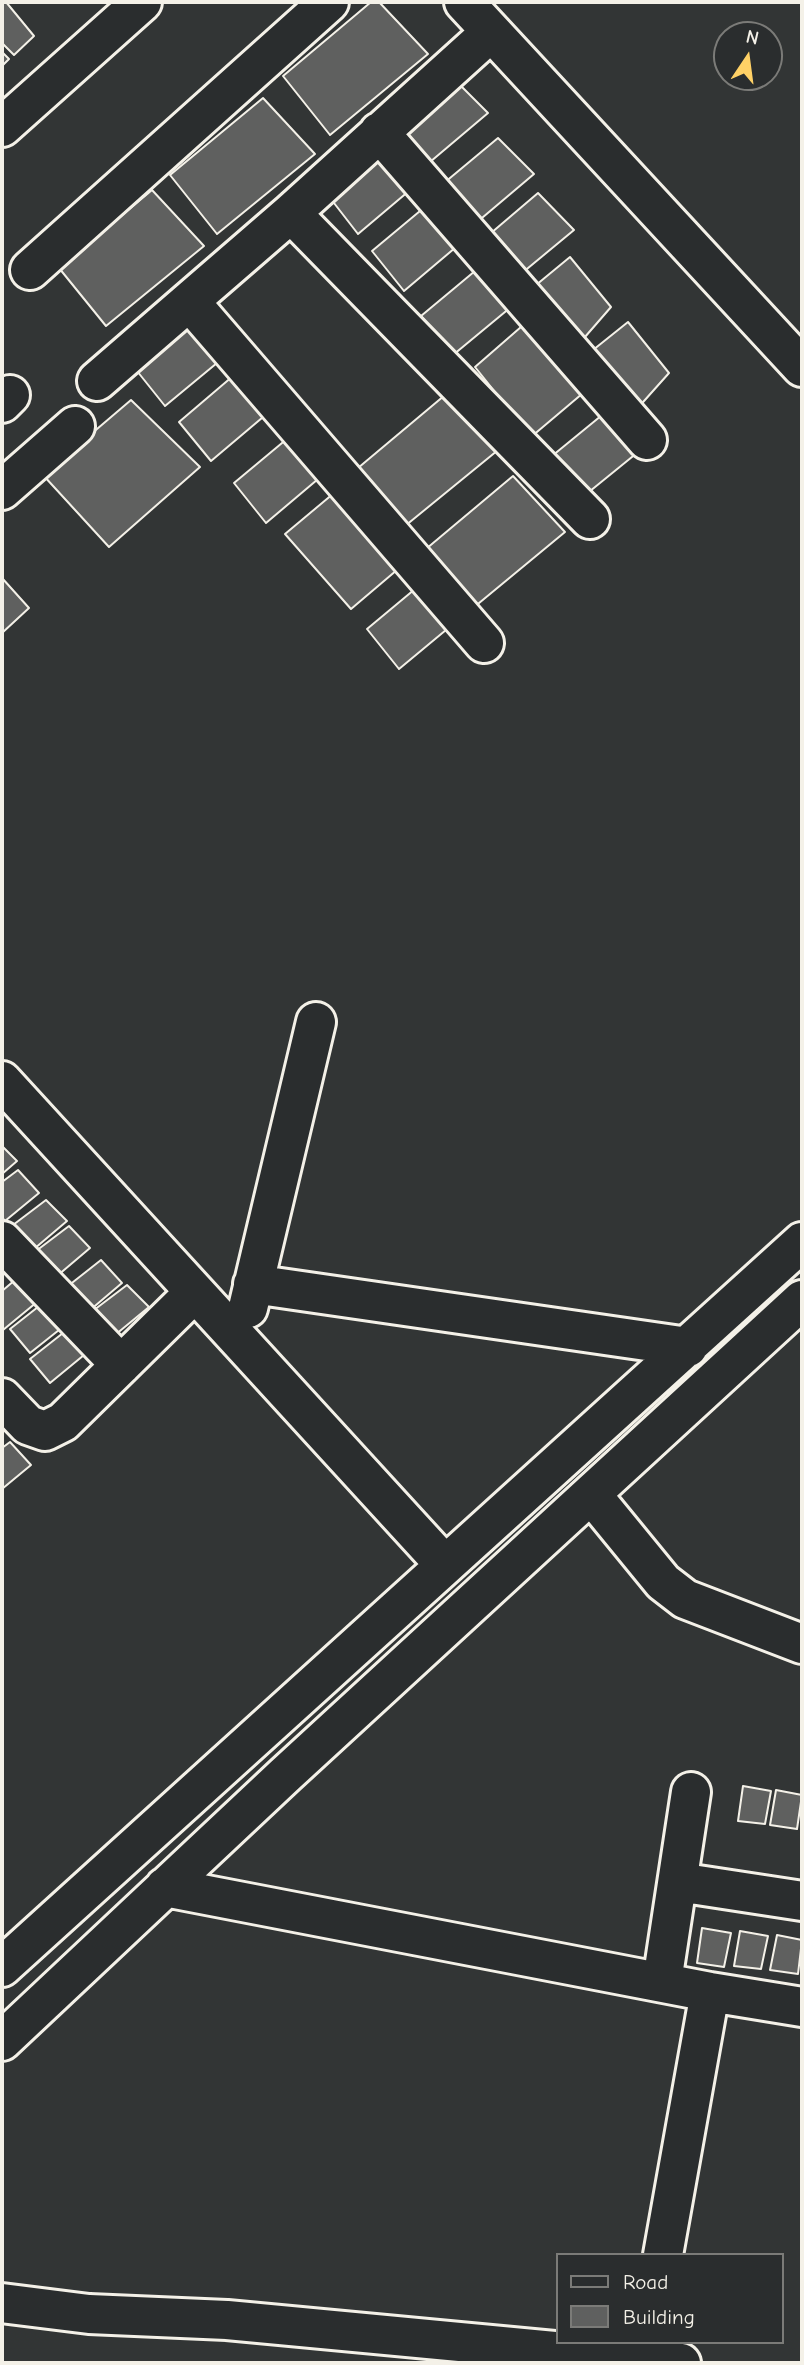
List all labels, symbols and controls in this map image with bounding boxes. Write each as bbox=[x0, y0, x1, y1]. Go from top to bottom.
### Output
north arrow bbox=[713, 21, 783, 91]
text: N bbox=[744, 25, 761, 50]
legend bbox=[556, 2253, 783, 2344]
text: Road bbox=[623, 2270, 668, 2294]
text: Building bbox=[623, 2305, 695, 2329]

